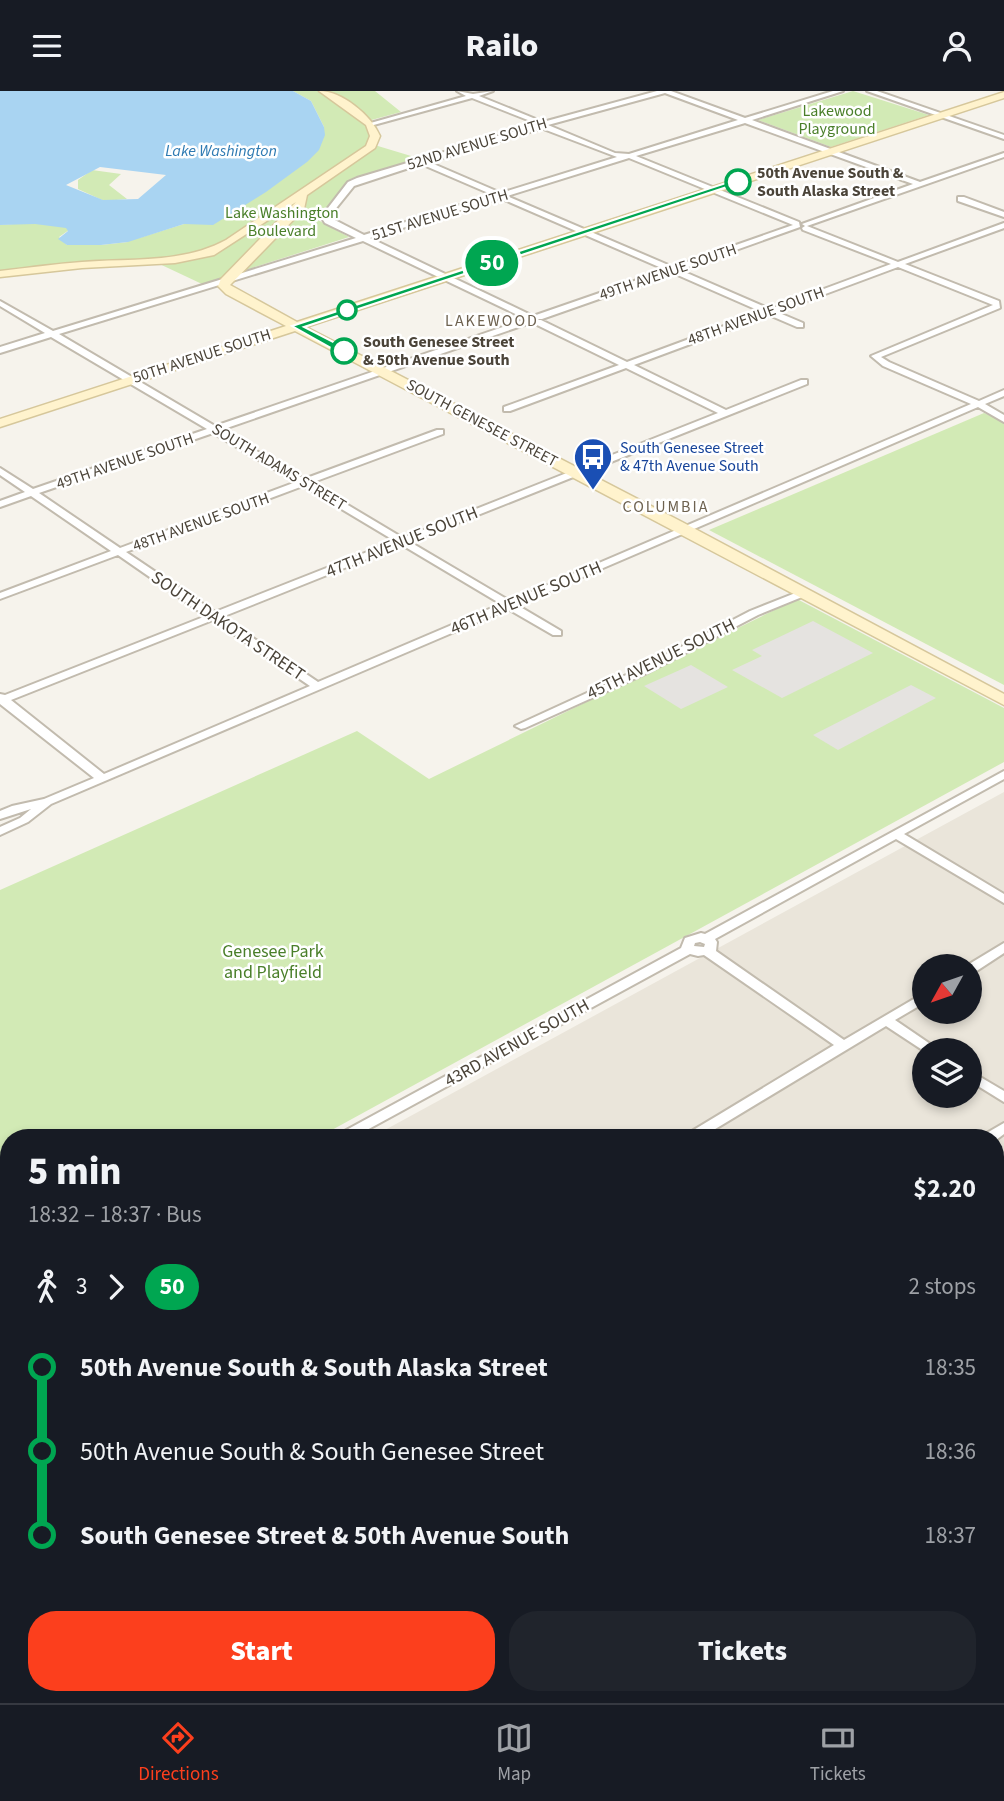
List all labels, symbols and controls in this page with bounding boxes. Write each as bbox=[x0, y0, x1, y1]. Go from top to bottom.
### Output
text: Railo bbox=[466, 23, 538, 69]
icon: menu bbox=[28, 27, 66, 65]
icon: person bbox=[938, 27, 976, 65]
park label: Lakewood Playground bbox=[798, 100, 876, 140]
street label: 52ND AVENUE SOUTH bbox=[404, 112, 550, 176]
water label: Lake Washington bbox=[165, 140, 277, 162]
place label: 50th Avenue South & South Alaska Street bbox=[757, 162, 904, 202]
marker: 50th Avenue South & South Alaska Street bbox=[725, 169, 751, 195]
street label: 51ST AVENUE SOUTH bbox=[369, 184, 511, 246]
park label: Lake Washington Boulevard bbox=[225, 202, 339, 242]
street label: 49TH AVENUE SOUTH bbox=[596, 238, 740, 306]
line badge: 50 bbox=[461, 240, 524, 286]
text: 50 bbox=[479, 245, 505, 280]
street label: 48TH AVENUE SOUTH bbox=[685, 281, 827, 351]
unlabelled marker bbox=[337, 300, 357, 320]
district label: LAKEWOOD bbox=[445, 310, 539, 332]
street label: 50TH AVENUE SOUTH bbox=[130, 323, 274, 389]
place label: South Genesee Street & 50th Avenue South bbox=[363, 331, 514, 371]
marker: South Genesee Street & 50th Avenue South bbox=[331, 338, 357, 364]
street label: SOUTH GENESEE STREET bbox=[402, 374, 562, 473]
street label: SOUTH ADAMS STREET bbox=[208, 418, 351, 516]
street label: 49TH AVENUE SOUTH bbox=[53, 427, 197, 495]
bus stop icon: South Genesee Street & 47th Avenue South bbox=[572, 436, 614, 491]
place label: South Genesee Street & 47th Avenue South bbox=[620, 437, 764, 477]
street label: 48TH AVENUE SOUTH bbox=[130, 487, 272, 557]
district label: COLUMBIA bbox=[623, 496, 709, 518]
street label: 47TH AVENUE SOUTH bbox=[322, 500, 482, 584]
street label: 46TH AVENUE SOUTH bbox=[447, 555, 605, 641]
street label: SOUTH DAKOTA STREET bbox=[146, 565, 310, 687]
street label: 45TH AVENUE SOUTH bbox=[583, 612, 739, 706]
park label: Genesee Park and Playfield bbox=[222, 939, 324, 985]
north arrow bbox=[912, 954, 982, 1024]
map controls bbox=[912, 954, 982, 1108]
street label: 43RD AVENUE SOUTH bbox=[440, 993, 594, 1093]
button: layers bbox=[912, 1038, 982, 1108]
text: 5 min bbox=[28, 1145, 121, 1199]
text: $2.20 bbox=[913, 1170, 976, 1207]
text: 18:32 – 18:37 · Bus bbox=[28, 1198, 202, 1231]
icon: walk bbox=[28, 1268, 66, 1306]
icon: forward bbox=[97, 1268, 135, 1306]
text: 50 bbox=[159, 1269, 185, 1304]
text: 3 bbox=[76, 1270, 87, 1303]
text: 2 stops bbox=[909, 1270, 976, 1303]
text: 50th Avenue South & South Alaska Street bbox=[80, 1349, 548, 1386]
text: 18:35 bbox=[925, 1351, 976, 1384]
text: 50th Avenue South & South Genesee Street bbox=[80, 1433, 544, 1470]
text: 18:36 bbox=[925, 1435, 976, 1468]
text: South Genesee Street & 50th Avenue South bbox=[80, 1517, 569, 1554]
text: 18:37 bbox=[925, 1519, 976, 1552]
button: Start bbox=[28, 1611, 495, 1691]
button: Tickets bbox=[509, 1611, 976, 1691]
tab: Directions bbox=[138, 1719, 219, 1788]
tab: Map bbox=[495, 1719, 533, 1788]
tab: Tickets bbox=[810, 1719, 866, 1788]

